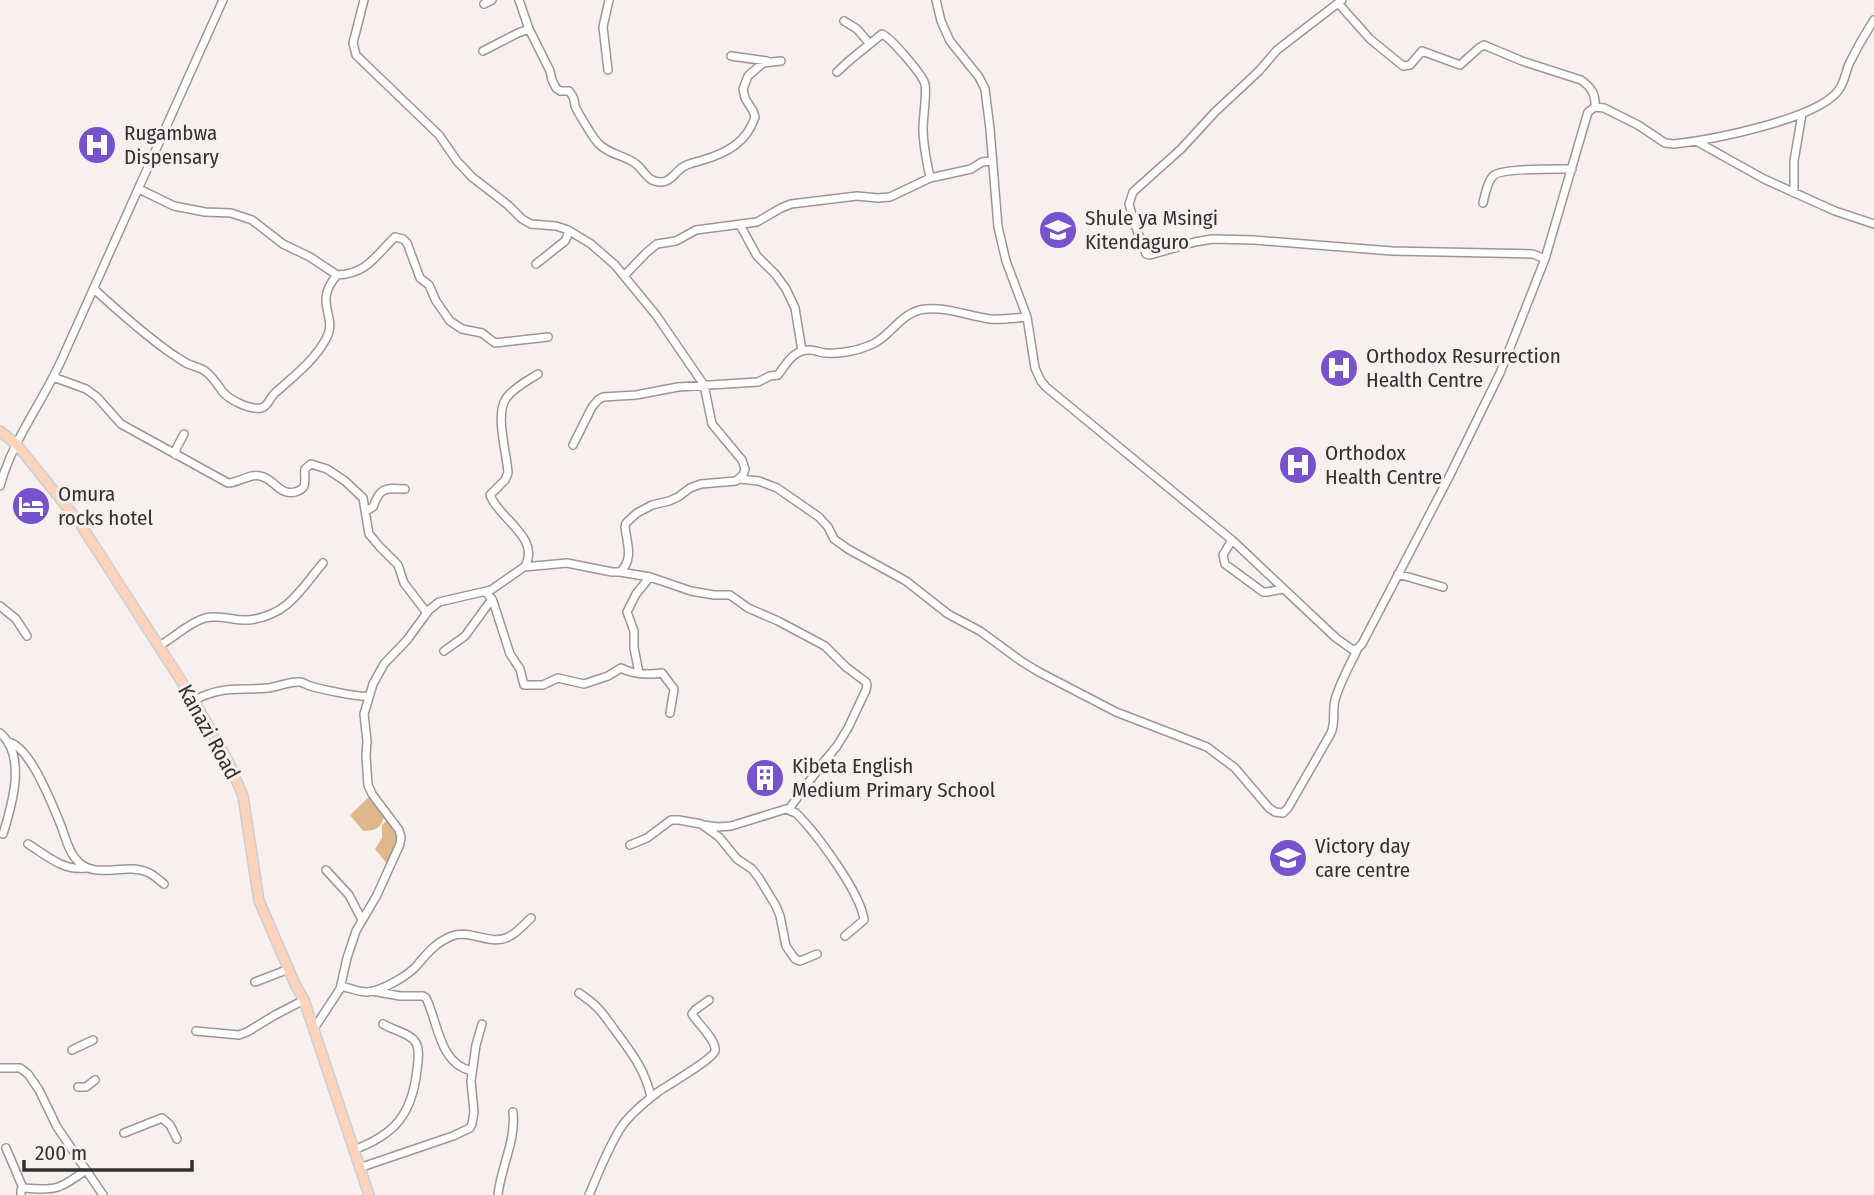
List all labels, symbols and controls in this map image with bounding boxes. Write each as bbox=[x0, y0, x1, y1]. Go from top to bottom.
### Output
place label: Rugambwa Dispensary bbox=[124, 120, 220, 170]
hospital icon: Rugambwa Dispensary bbox=[76, 124, 118, 166]
place label: Shule ya Msingi Kitendaguro bbox=[1085, 205, 1218, 255]
school or university icon: Shule ya Msingi Kitendaguro bbox=[1037, 209, 1079, 251]
place label: Orthodox Resurrection Health Centre bbox=[1366, 343, 1561, 393]
hospital icon: Orthodox Resurrection Health Centre bbox=[1318, 347, 1360, 389]
place label: Orthodox Health Centre bbox=[1325, 440, 1442, 490]
hospital icon: Orthodox Health Centre bbox=[1277, 444, 1319, 486]
place label: Omura rocks hotel bbox=[58, 481, 153, 531]
hotel icon: Omura rocks hotel bbox=[10, 485, 52, 527]
street label: Kanazi Road bbox=[172, 680, 246, 784]
place label: Kibeta English Medium Primary School bbox=[792, 753, 996, 803]
building icon: Kibeta English Medium Primary School bbox=[744, 757, 786, 799]
place label: Victory day care centre bbox=[1315, 833, 1410, 883]
school or university icon: Victory day care centre bbox=[1267, 837, 1309, 879]
scale bar bbox=[24, 1128, 192, 1172]
text: 200 m bbox=[35, 1140, 87, 1166]

